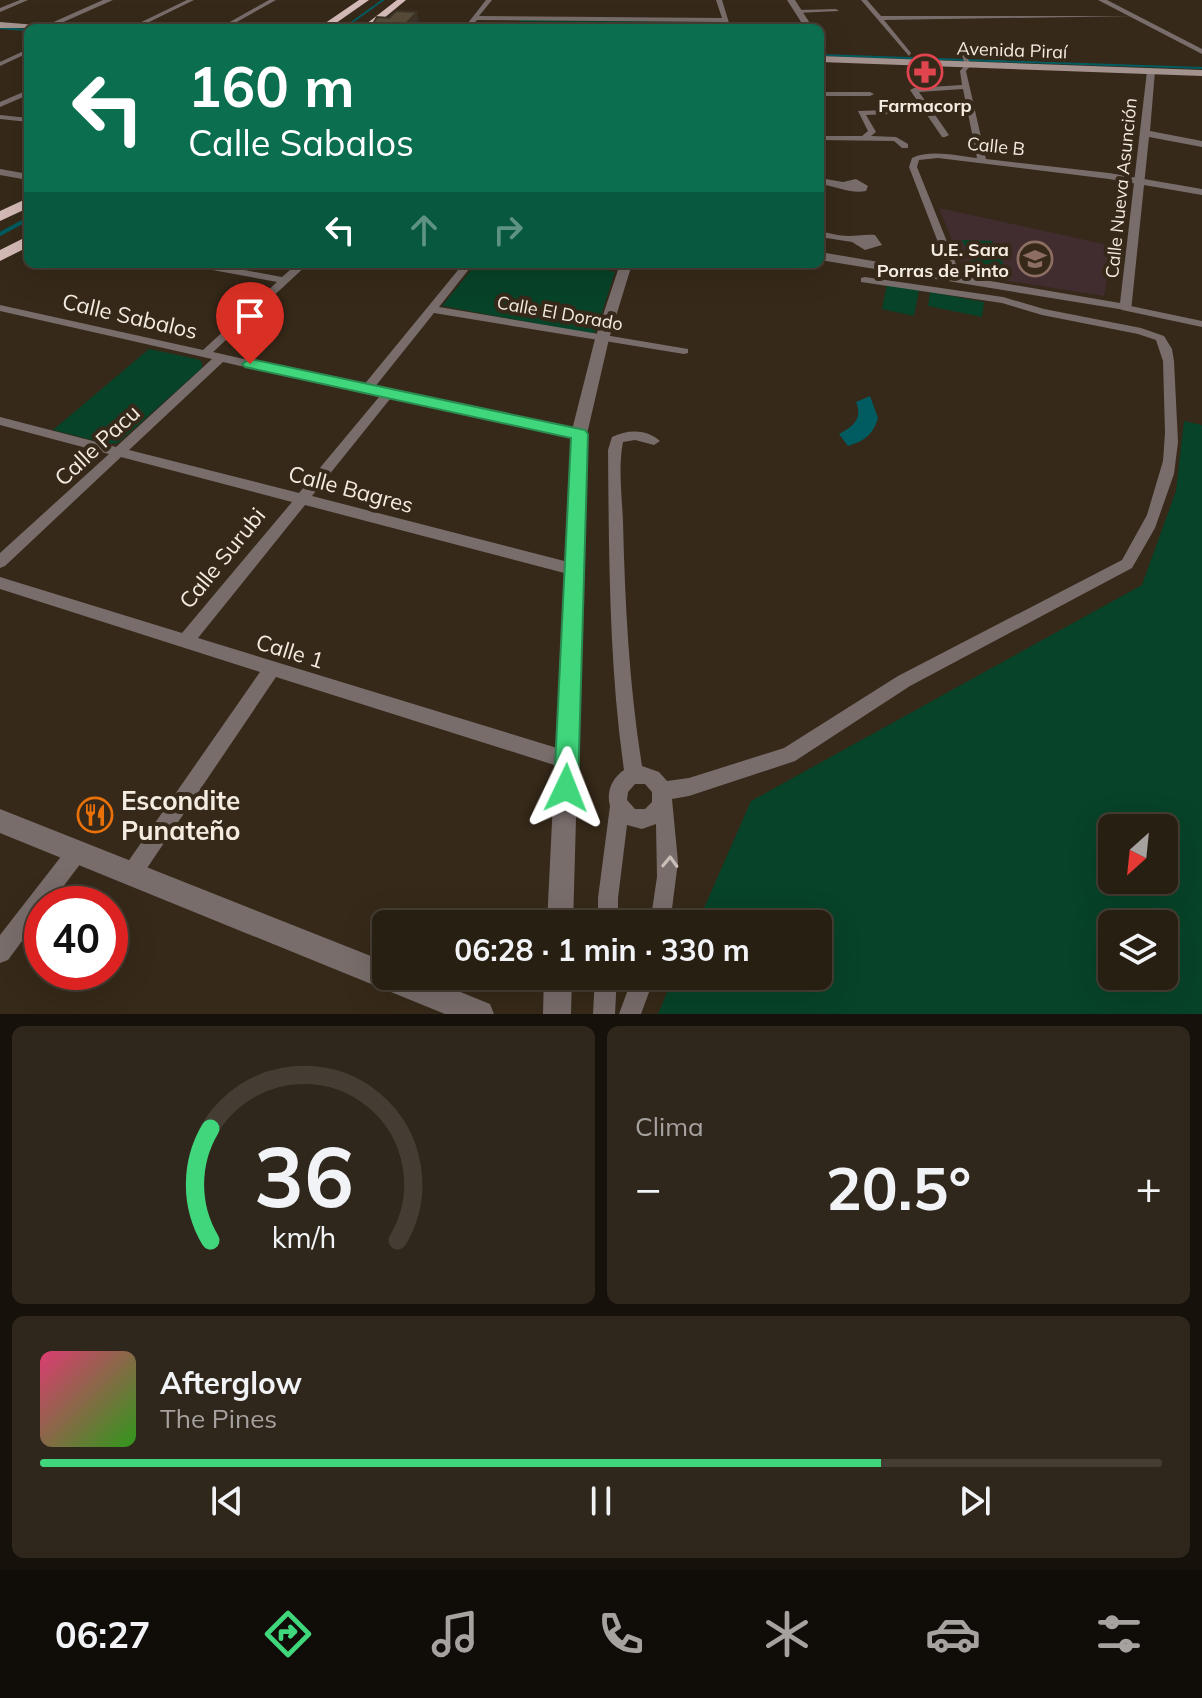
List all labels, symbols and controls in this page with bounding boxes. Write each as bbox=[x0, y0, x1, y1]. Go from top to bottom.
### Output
street label: Avenida Piraí bbox=[956, 37, 1069, 63]
text: 160 m bbox=[188, 51, 355, 121]
pharmacy icon: Farmacorp bbox=[906, 53, 944, 91]
icon: left bbox=[56, 56, 160, 160]
place label: Farmacorp bbox=[878, 94, 972, 117]
street label: Calle Nueva Asunción bbox=[1100, 97, 1142, 279]
text: Calle Sabalos bbox=[188, 120, 414, 165]
street label: Calle B bbox=[966, 132, 1026, 160]
icon: left bbox=[318, 208, 362, 252]
icon: ahead bbox=[402, 208, 446, 252]
icon: right bbox=[486, 208, 530, 252]
place label: U.E. Sara Porras de Pinto bbox=[877, 238, 1009, 282]
school or university icon: U.E. Sara Porras de Pinto bbox=[1016, 240, 1054, 278]
pin bbox=[216, 282, 284, 364]
street label: Calle Sabalos bbox=[60, 287, 200, 345]
street label: Calle El Dorado bbox=[495, 291, 625, 335]
icon: arrive bbox=[228, 294, 272, 338]
street label: Calle Pacu bbox=[48, 398, 146, 492]
street label: Calle Bagres bbox=[285, 459, 417, 519]
street label: Calle Surubi bbox=[173, 502, 271, 614]
street label: Calle 1 bbox=[253, 627, 327, 675]
position arrow bbox=[524, 746, 608, 830]
place label: Escondite Punateño bbox=[121, 784, 240, 847]
restaurant icon: Escondite Punateño bbox=[76, 796, 114, 834]
north arrow bbox=[1098, 814, 1178, 894]
map controls bbox=[1098, 814, 1178, 990]
one-way arrow bbox=[661, 855, 678, 868]
speed limit sign: 40 bbox=[24, 886, 128, 990]
button: layers bbox=[1098, 910, 1178, 990]
text: 06:28 · 1 min · 330 m bbox=[454, 931, 750, 969]
text: Clima bbox=[635, 1110, 704, 1143]
text: 36 bbox=[254, 1123, 353, 1228]
text: 20.5° bbox=[826, 1150, 971, 1225]
text: − bbox=[635, 1160, 661, 1215]
text: + bbox=[1136, 1160, 1162, 1215]
text: km/h bbox=[271, 1219, 336, 1255]
text: Afterglow bbox=[160, 1364, 302, 1402]
text: The Pines bbox=[160, 1402, 277, 1435]
icon: previous bbox=[205, 1479, 249, 1523]
icon: pause bbox=[579, 1479, 623, 1523]
icon: next bbox=[953, 1479, 997, 1523]
icon: directions bbox=[260, 1606, 316, 1662]
icon: music bbox=[427, 1606, 483, 1662]
icon: phone bbox=[593, 1606, 649, 1662]
icon: climate bbox=[759, 1606, 815, 1662]
icon: car bbox=[925, 1606, 981, 1662]
icon: filters bbox=[1091, 1606, 1147, 1662]
text: 06:27 bbox=[55, 1612, 150, 1657]

